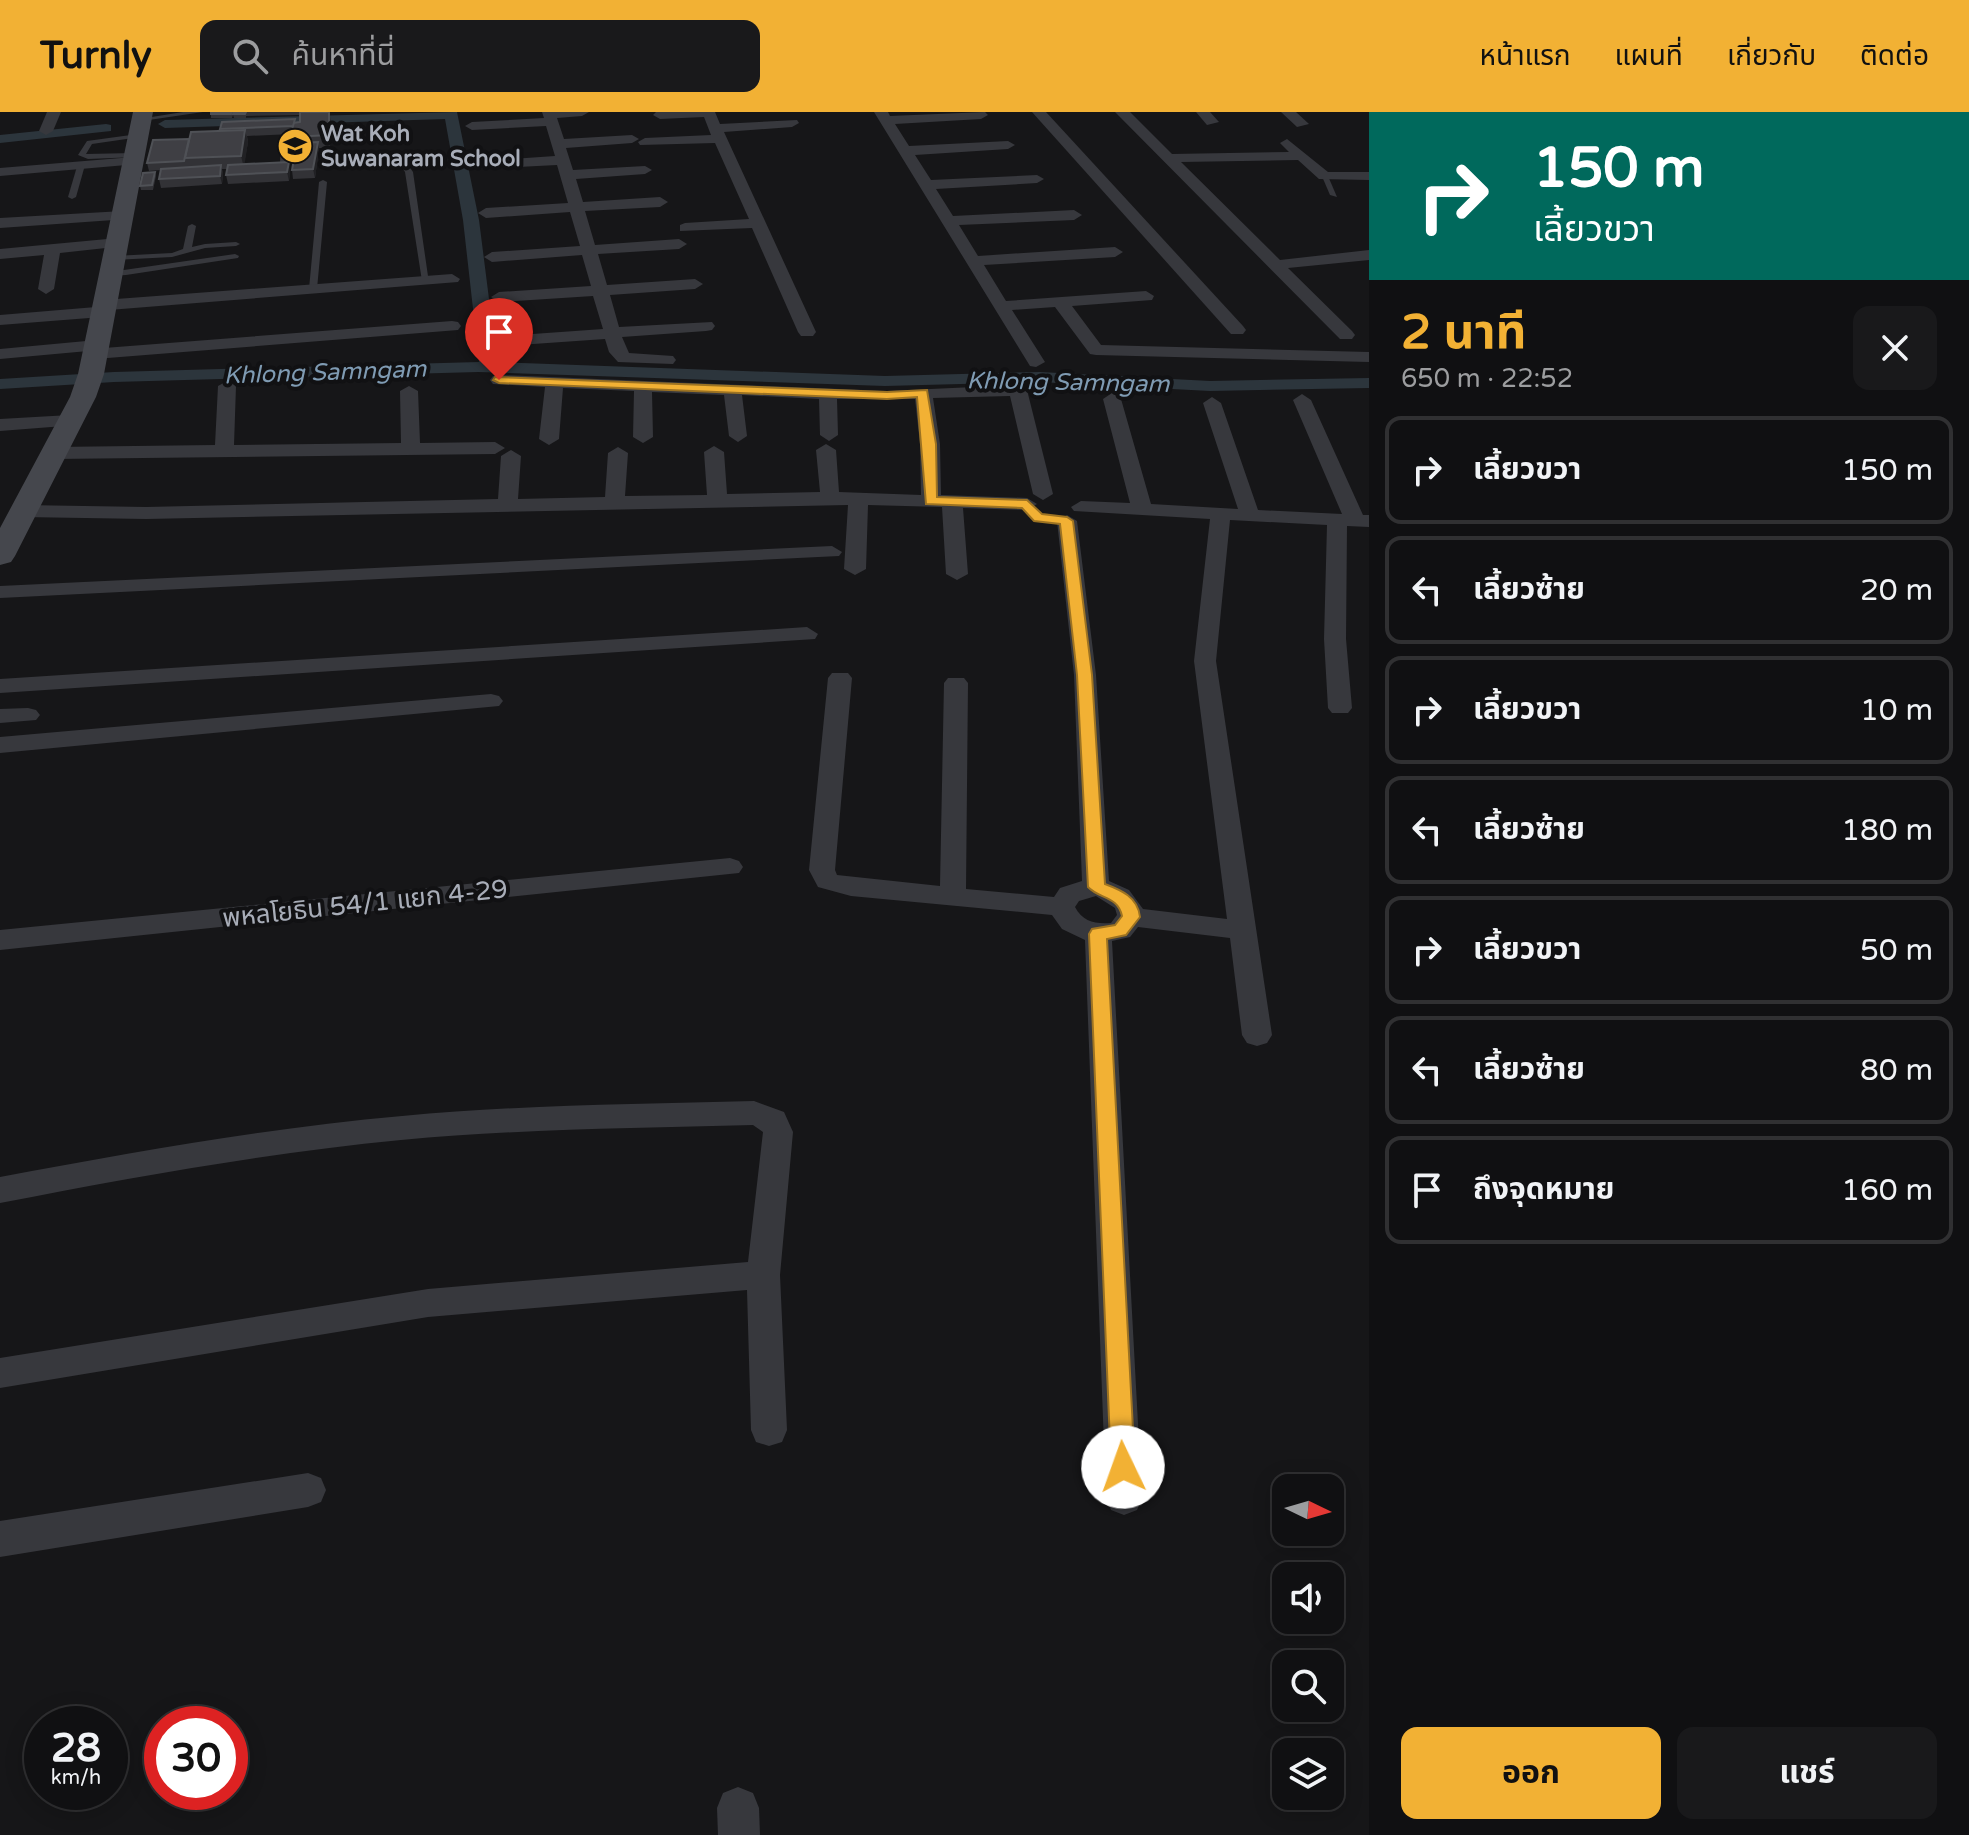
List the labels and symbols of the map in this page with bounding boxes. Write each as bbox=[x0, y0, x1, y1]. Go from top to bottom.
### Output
place label: Wat Koh Suwanaram School bbox=[321, 121, 521, 172]
school or university icon: Wat Koh Suwanaram School bbox=[276, 127, 314, 165]
pin bbox=[465, 298, 533, 380]
water label: Khlong Samngam bbox=[223, 354, 428, 391]
water label: Khlong Samngam bbox=[966, 366, 1171, 399]
street label: พหลโยธิน 54/1 แยก 4-29 bbox=[221, 873, 509, 934]
position arrow bbox=[1081, 1425, 1165, 1509]
north arrow bbox=[1272, 1474, 1344, 1546]
speed limit sign: 30 bbox=[144, 1706, 248, 1810]

